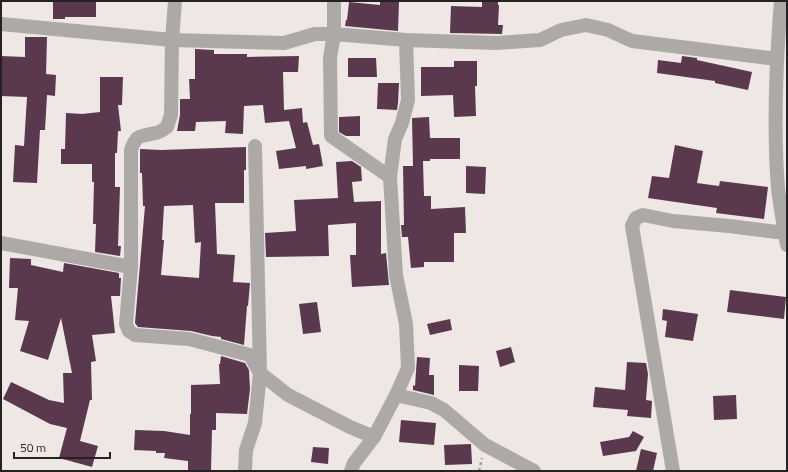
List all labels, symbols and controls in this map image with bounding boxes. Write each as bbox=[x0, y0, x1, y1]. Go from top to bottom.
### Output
scale bar bbox=[14, 434, 110, 460]
text: 50 m bbox=[20, 438, 46, 457]

